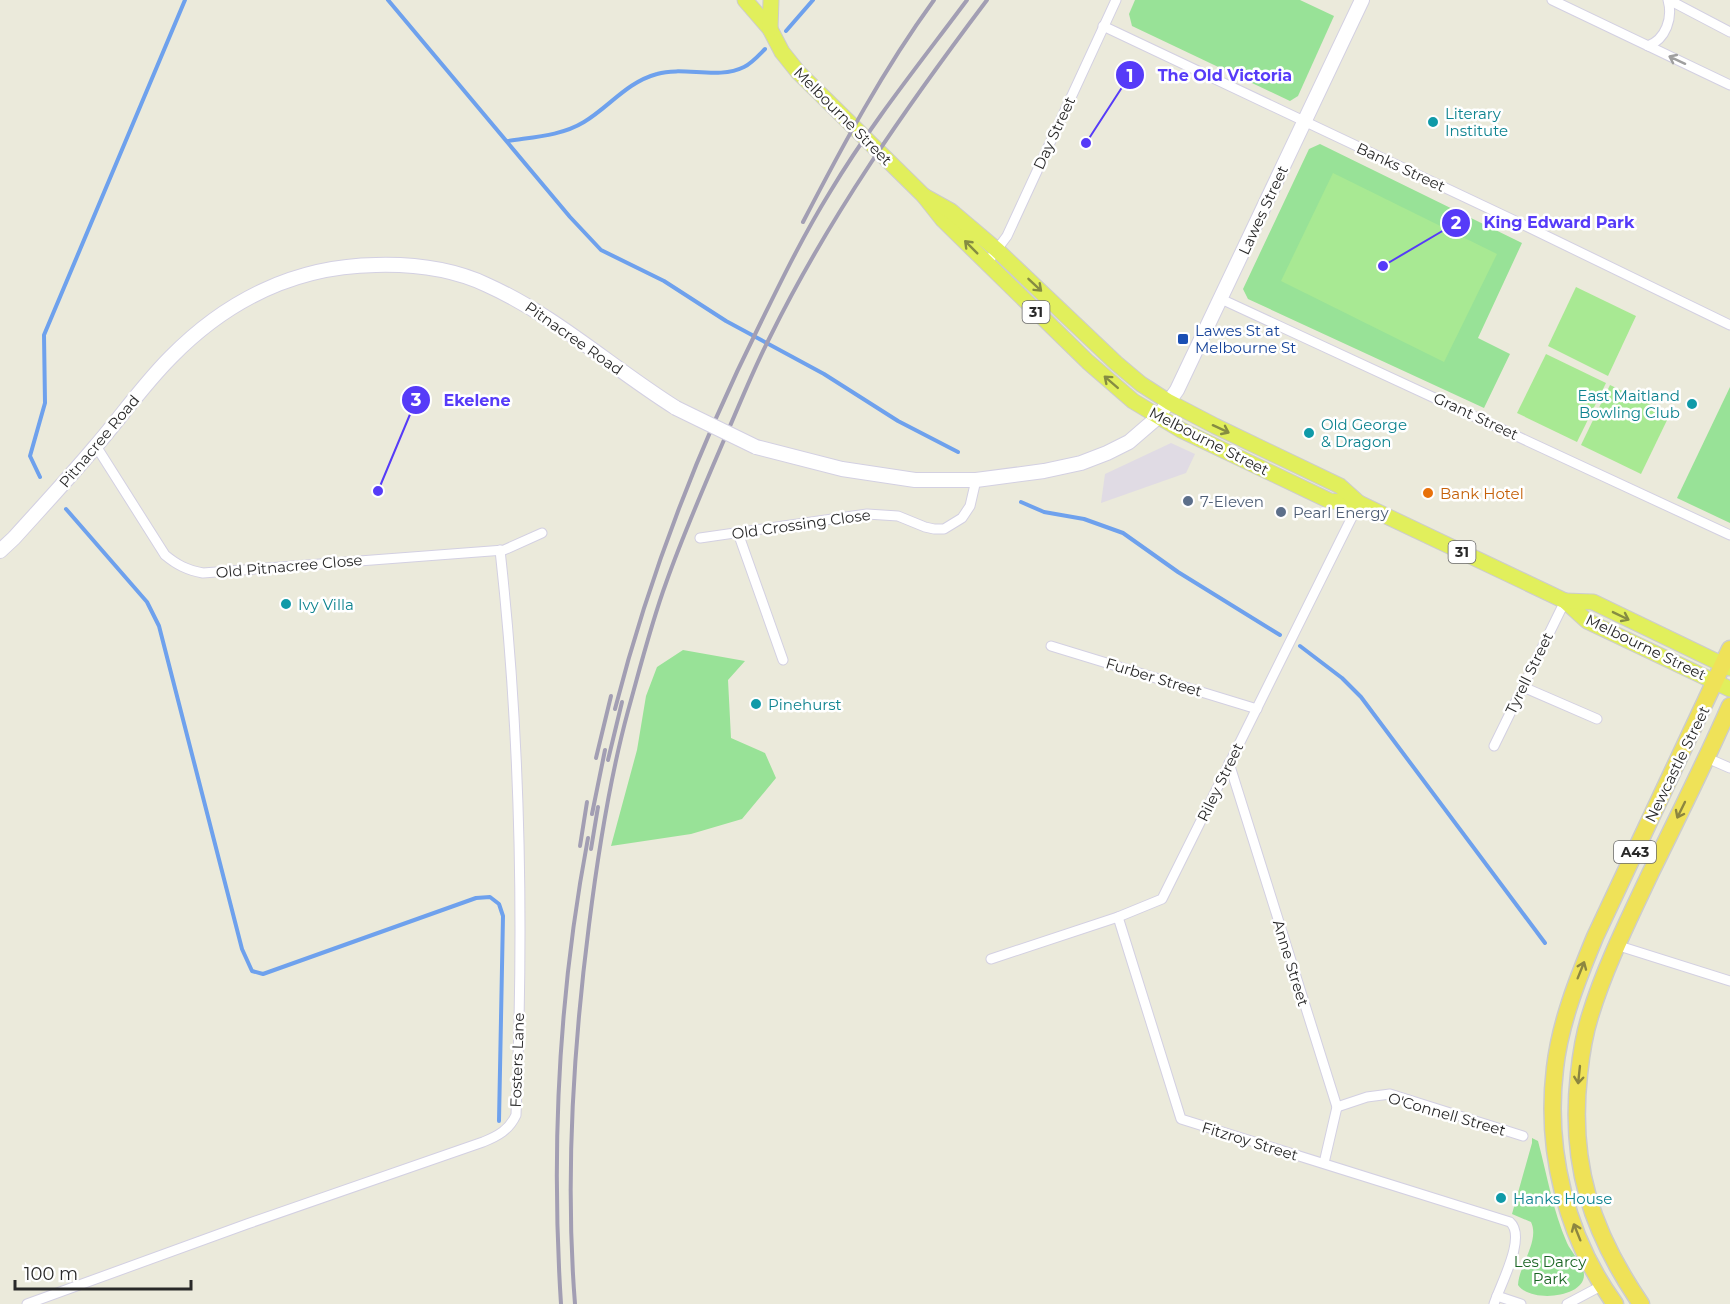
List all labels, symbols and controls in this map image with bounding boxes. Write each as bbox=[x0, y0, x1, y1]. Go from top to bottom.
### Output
one-way arrow bbox=[1669, 54, 1687, 66]
callout: The Old Victoria bbox=[1115, 58, 1304, 92]
street label: Melbourne Street bbox=[790, 63, 896, 169]
text: 1 bbox=[1126, 65, 1134, 87]
text: The Old Victoria bbox=[1158, 66, 1292, 85]
street label: Day Street bbox=[1029, 93, 1079, 173]
place label: Literary Institute bbox=[1445, 104, 1508, 140]
marker: Literary Institute bbox=[1426, 115, 1440, 129]
street label: Banks Street bbox=[1354, 138, 1448, 196]
street label: Lawes Street bbox=[1234, 162, 1292, 258]
callout: King Edward Park bbox=[1441, 206, 1646, 240]
text: 2 bbox=[1451, 212, 1462, 234]
text: King Edward Park bbox=[1484, 213, 1635, 232]
one-way arrow bbox=[963, 240, 978, 255]
one-way arrow bbox=[1027, 278, 1042, 292]
street label: Pitnacree Road bbox=[521, 297, 627, 379]
road number: 31 bbox=[1022, 301, 1050, 323]
place label: Lawes St at Melbourne St bbox=[1195, 321, 1296, 357]
marker: Lawes St at Melbourne St bbox=[1176, 332, 1190, 346]
one-way arrow bbox=[1103, 376, 1119, 389]
callout: Ekelene bbox=[401, 383, 522, 417]
place label: East Maitland Bowling Club bbox=[1578, 386, 1680, 422]
street label: Grant Street bbox=[1431, 388, 1521, 444]
text: 3 bbox=[410, 389, 422, 411]
street label: Pitnacree Road bbox=[55, 391, 143, 491]
text: Ekelene bbox=[443, 391, 511, 410]
marker: East Maitland Bowling Club bbox=[1685, 397, 1699, 411]
street label: Melbourne Street bbox=[1146, 403, 1272, 479]
place label: Old George & Dragon bbox=[1321, 415, 1407, 451]
one-way arrow bbox=[1212, 424, 1230, 436]
marker: Old George & Dragon bbox=[1302, 426, 1316, 440]
place label: Bank Hotel bbox=[1440, 484, 1524, 503]
marker: Bank Hotel bbox=[1421, 486, 1435, 500]
place label: 7-Eleven bbox=[1200, 492, 1264, 511]
marker: 7-Eleven bbox=[1181, 494, 1195, 508]
place label: Pearl Energy bbox=[1293, 503, 1389, 522]
street label: Old Crossing Close bbox=[730, 505, 872, 543]
marker: Pearl Energy bbox=[1274, 505, 1288, 519]
road number: 31 bbox=[1448, 541, 1476, 563]
street label: Old Pitnacree Close bbox=[215, 550, 363, 582]
place label: Ivy Villa bbox=[298, 595, 354, 614]
marker: Ivy Villa bbox=[279, 597, 293, 611]
street label: Melbourne Street bbox=[1583, 610, 1709, 684]
one-way arrow bbox=[1611, 610, 1629, 622]
street label: Tyrell Street bbox=[1501, 629, 1557, 717]
street label: Furber Street bbox=[1104, 653, 1204, 701]
place label: Pinehurst bbox=[768, 695, 842, 714]
marker: Pinehurst bbox=[749, 697, 763, 711]
street label: Newcastle Street bbox=[1641, 703, 1713, 825]
street label: Riley Street bbox=[1193, 740, 1247, 824]
one-way arrow bbox=[1675, 801, 1687, 819]
road number: A43 bbox=[1614, 841, 1656, 863]
street label: Anne Street bbox=[1269, 917, 1313, 1009]
one-way arrow bbox=[1577, 961, 1588, 980]
street label: Fosters Lane bbox=[506, 1012, 528, 1108]
one-way arrow bbox=[1573, 1064, 1584, 1084]
street label: O'Connell Street bbox=[1386, 1088, 1508, 1140]
street label: Fitzroy Street bbox=[1200, 1117, 1300, 1165]
place label: Hanks House bbox=[1513, 1189, 1612, 1208]
marker: Hanks House bbox=[1494, 1191, 1508, 1205]
one-way arrow bbox=[1571, 1224, 1582, 1242]
park label: Les Darcy Park bbox=[1514, 1252, 1587, 1288]
scale bar bbox=[15, 1253, 190, 1291]
text: 100 m bbox=[24, 1263, 78, 1285]

